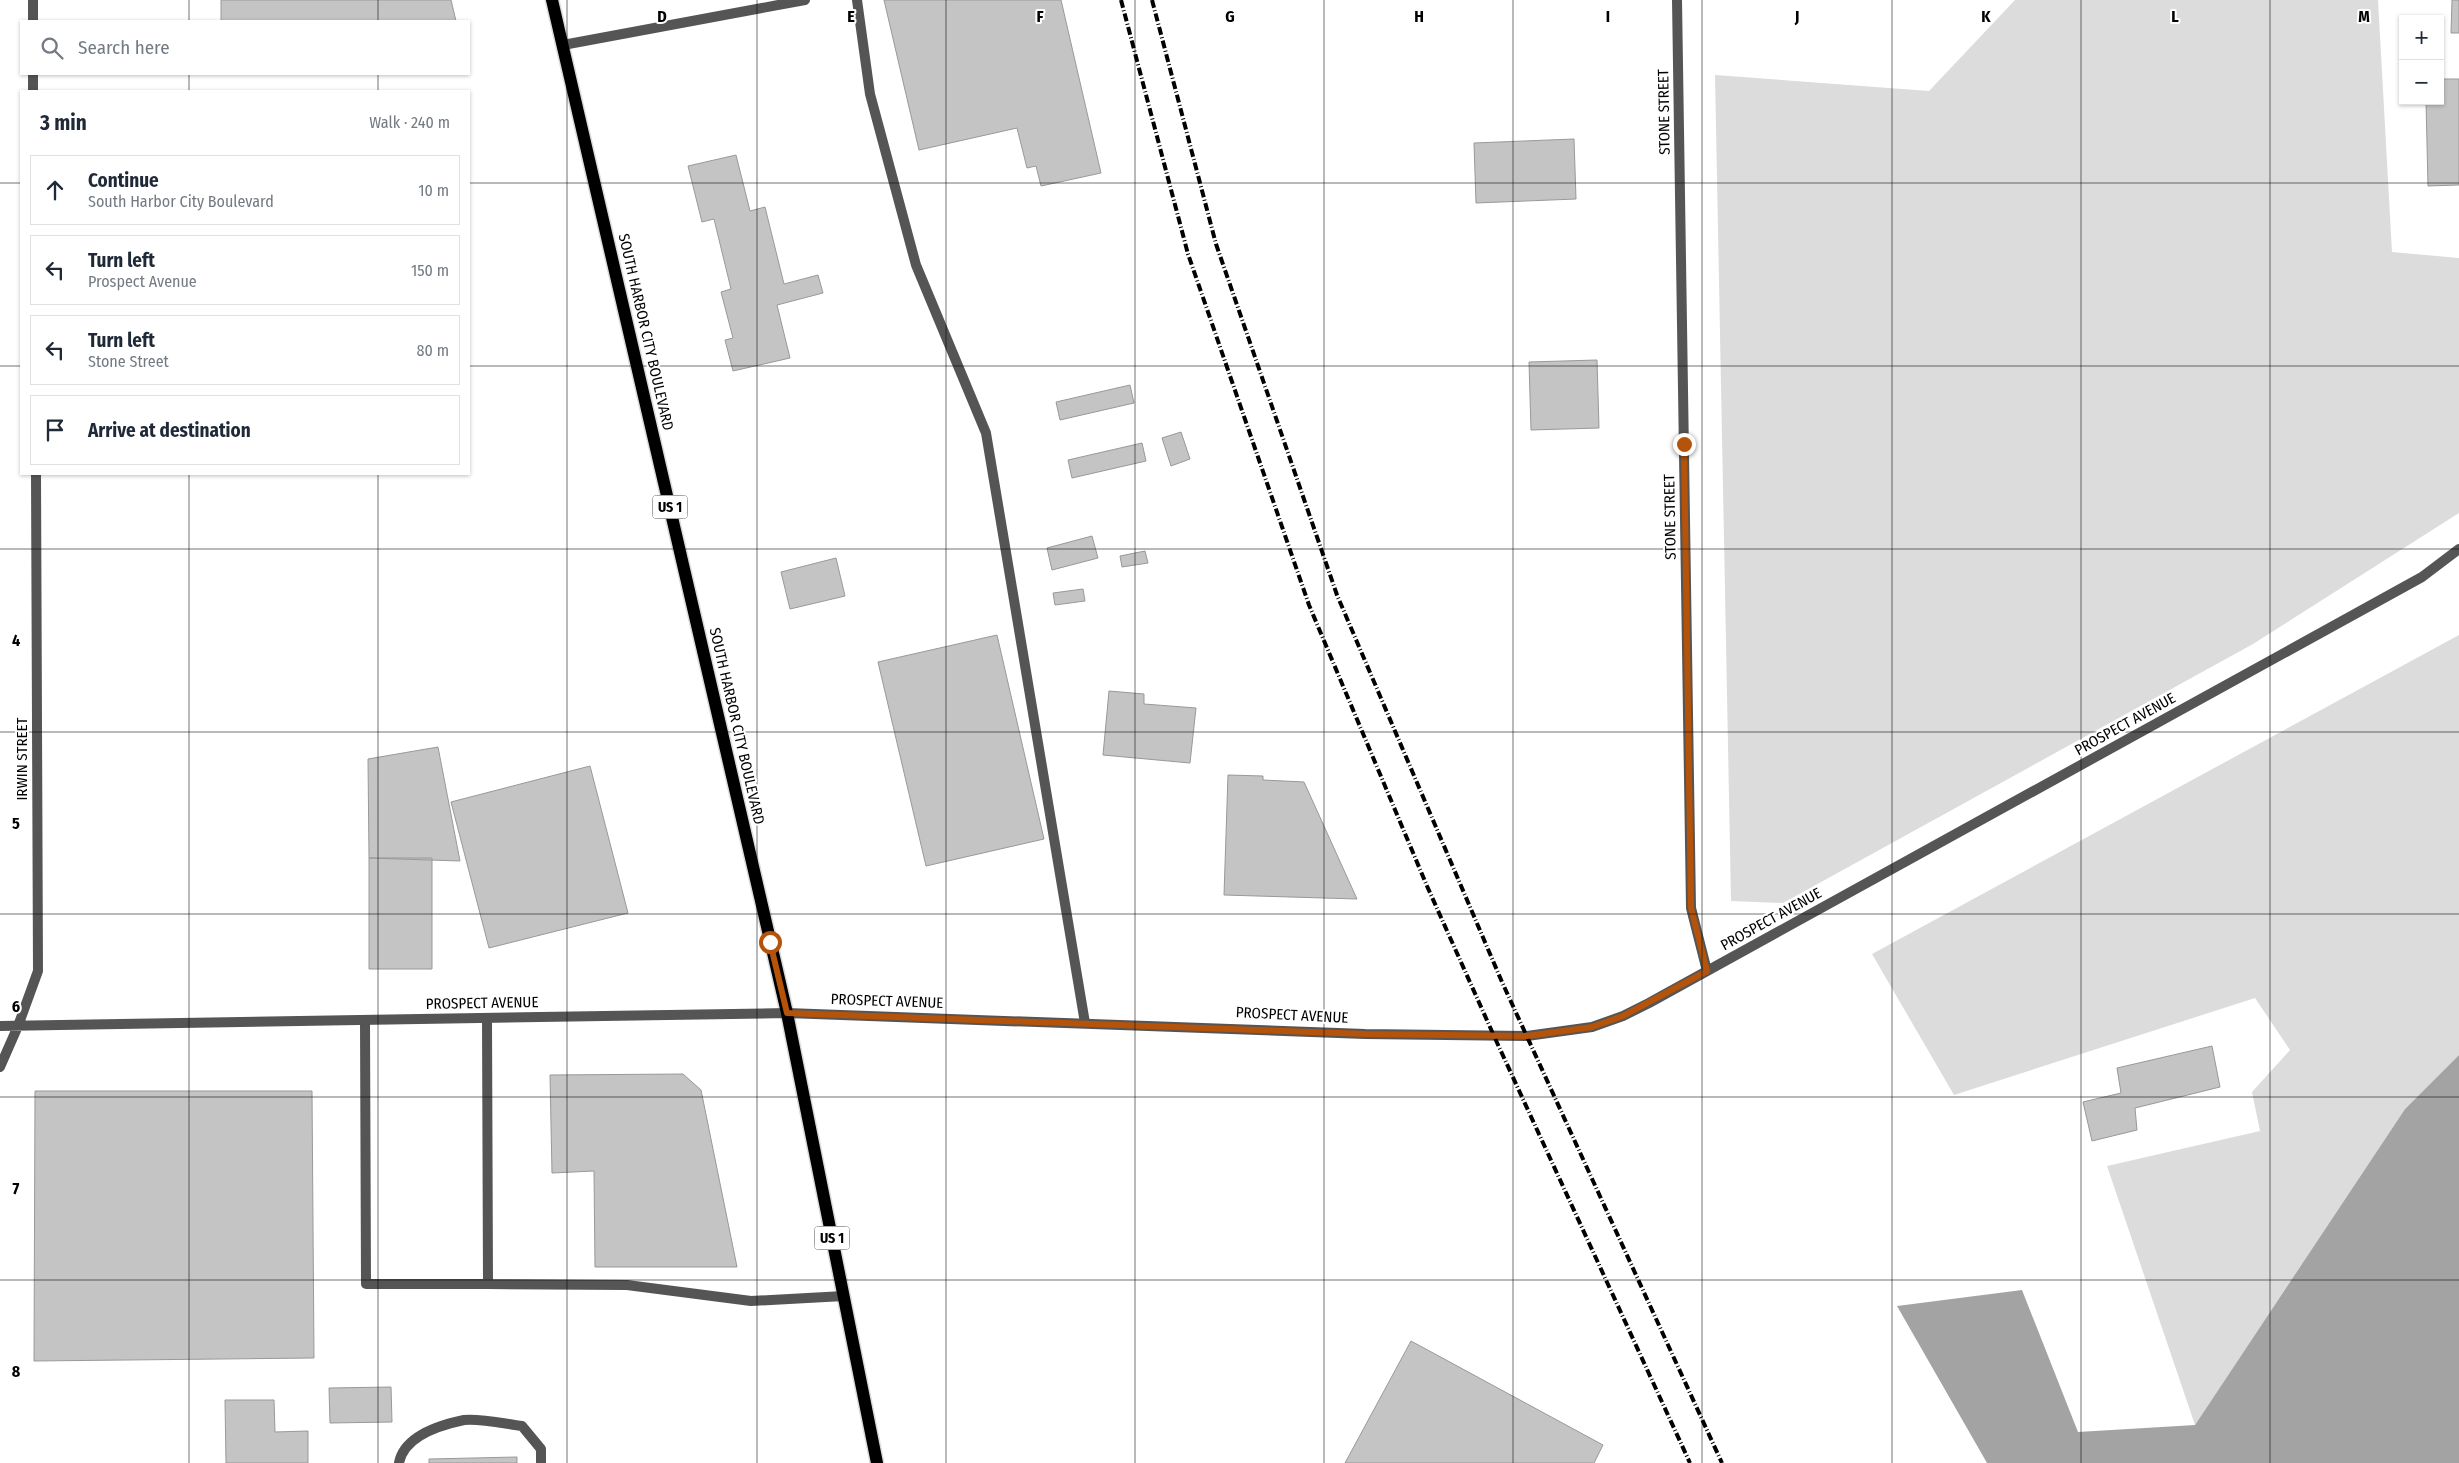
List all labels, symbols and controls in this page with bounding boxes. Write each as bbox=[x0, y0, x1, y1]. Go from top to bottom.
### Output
text: D bbox=[657, 7, 667, 26]
text: E bbox=[847, 7, 855, 26]
text: F bbox=[1036, 7, 1044, 26]
text: G bbox=[1225, 7, 1235, 26]
text: H bbox=[1414, 7, 1424, 26]
text: I bbox=[1606, 7, 1610, 26]
text: J bbox=[1794, 7, 1799, 26]
text: K bbox=[1981, 7, 1991, 26]
text: L bbox=[2171, 7, 2179, 26]
text: M bbox=[2358, 7, 2370, 26]
map controls bbox=[2399, 15, 2444, 105]
button: + bbox=[2399, 15, 2444, 60]
search box bbox=[20, 20, 470, 75]
icon: search bbox=[38, 34, 66, 62]
text: Search here bbox=[78, 36, 170, 59]
button: − bbox=[2399, 60, 2444, 105]
street label: STONE STREET bbox=[1654, 69, 1674, 155]
text: 3 min bbox=[40, 110, 87, 136]
text: Walk · 240 m bbox=[369, 113, 450, 132]
text: Continue bbox=[88, 169, 159, 192]
icon: ahead bbox=[41, 176, 69, 204]
text: 10 m bbox=[418, 181, 449, 200]
text: South Harbor City Boulevard bbox=[88, 192, 274, 211]
street label: SOUTH HARBOR CITY BOULEVARD bbox=[615, 232, 677, 432]
text: Turn left bbox=[88, 249, 155, 272]
icon: left bbox=[41, 256, 69, 284]
text: 150 m bbox=[411, 261, 449, 280]
text: Prospect Avenue bbox=[88, 272, 197, 291]
text: Turn left bbox=[88, 329, 155, 352]
icon: left bbox=[41, 336, 69, 364]
text: 80 m bbox=[417, 341, 449, 360]
text: Stone Street bbox=[88, 352, 169, 371]
icon: arrive bbox=[41, 416, 69, 444]
text: Arrive at destination bbox=[88, 419, 251, 442]
route end bbox=[1673, 433, 1696, 456]
street label: STONE STREET bbox=[1660, 474, 1680, 560]
road number: US 1 bbox=[652, 496, 688, 518]
street label: SOUTH HARBOR CITY BOULEVARD bbox=[706, 626, 768, 826]
text: 4 bbox=[12, 631, 20, 650]
street label: PROSPECT AVENUE bbox=[2071, 689, 2179, 759]
street label: IRWIN STREET bbox=[13, 717, 31, 801]
text: 5 bbox=[12, 814, 20, 833]
street label: PROSPECT AVENUE bbox=[1717, 884, 1825, 954]
route start bbox=[759, 931, 782, 954]
street label: PROSPECT AVENUE bbox=[830, 990, 944, 1012]
street label: PROSPECT AVENUE bbox=[425, 993, 539, 1013]
text: 6 bbox=[12, 997, 20, 1016]
street label: PROSPECT AVENUE bbox=[1235, 1003, 1349, 1027]
text: 7 bbox=[13, 1179, 20, 1198]
road number: US 1 bbox=[814, 1226, 850, 1250]
text: 8 bbox=[12, 1362, 21, 1381]

